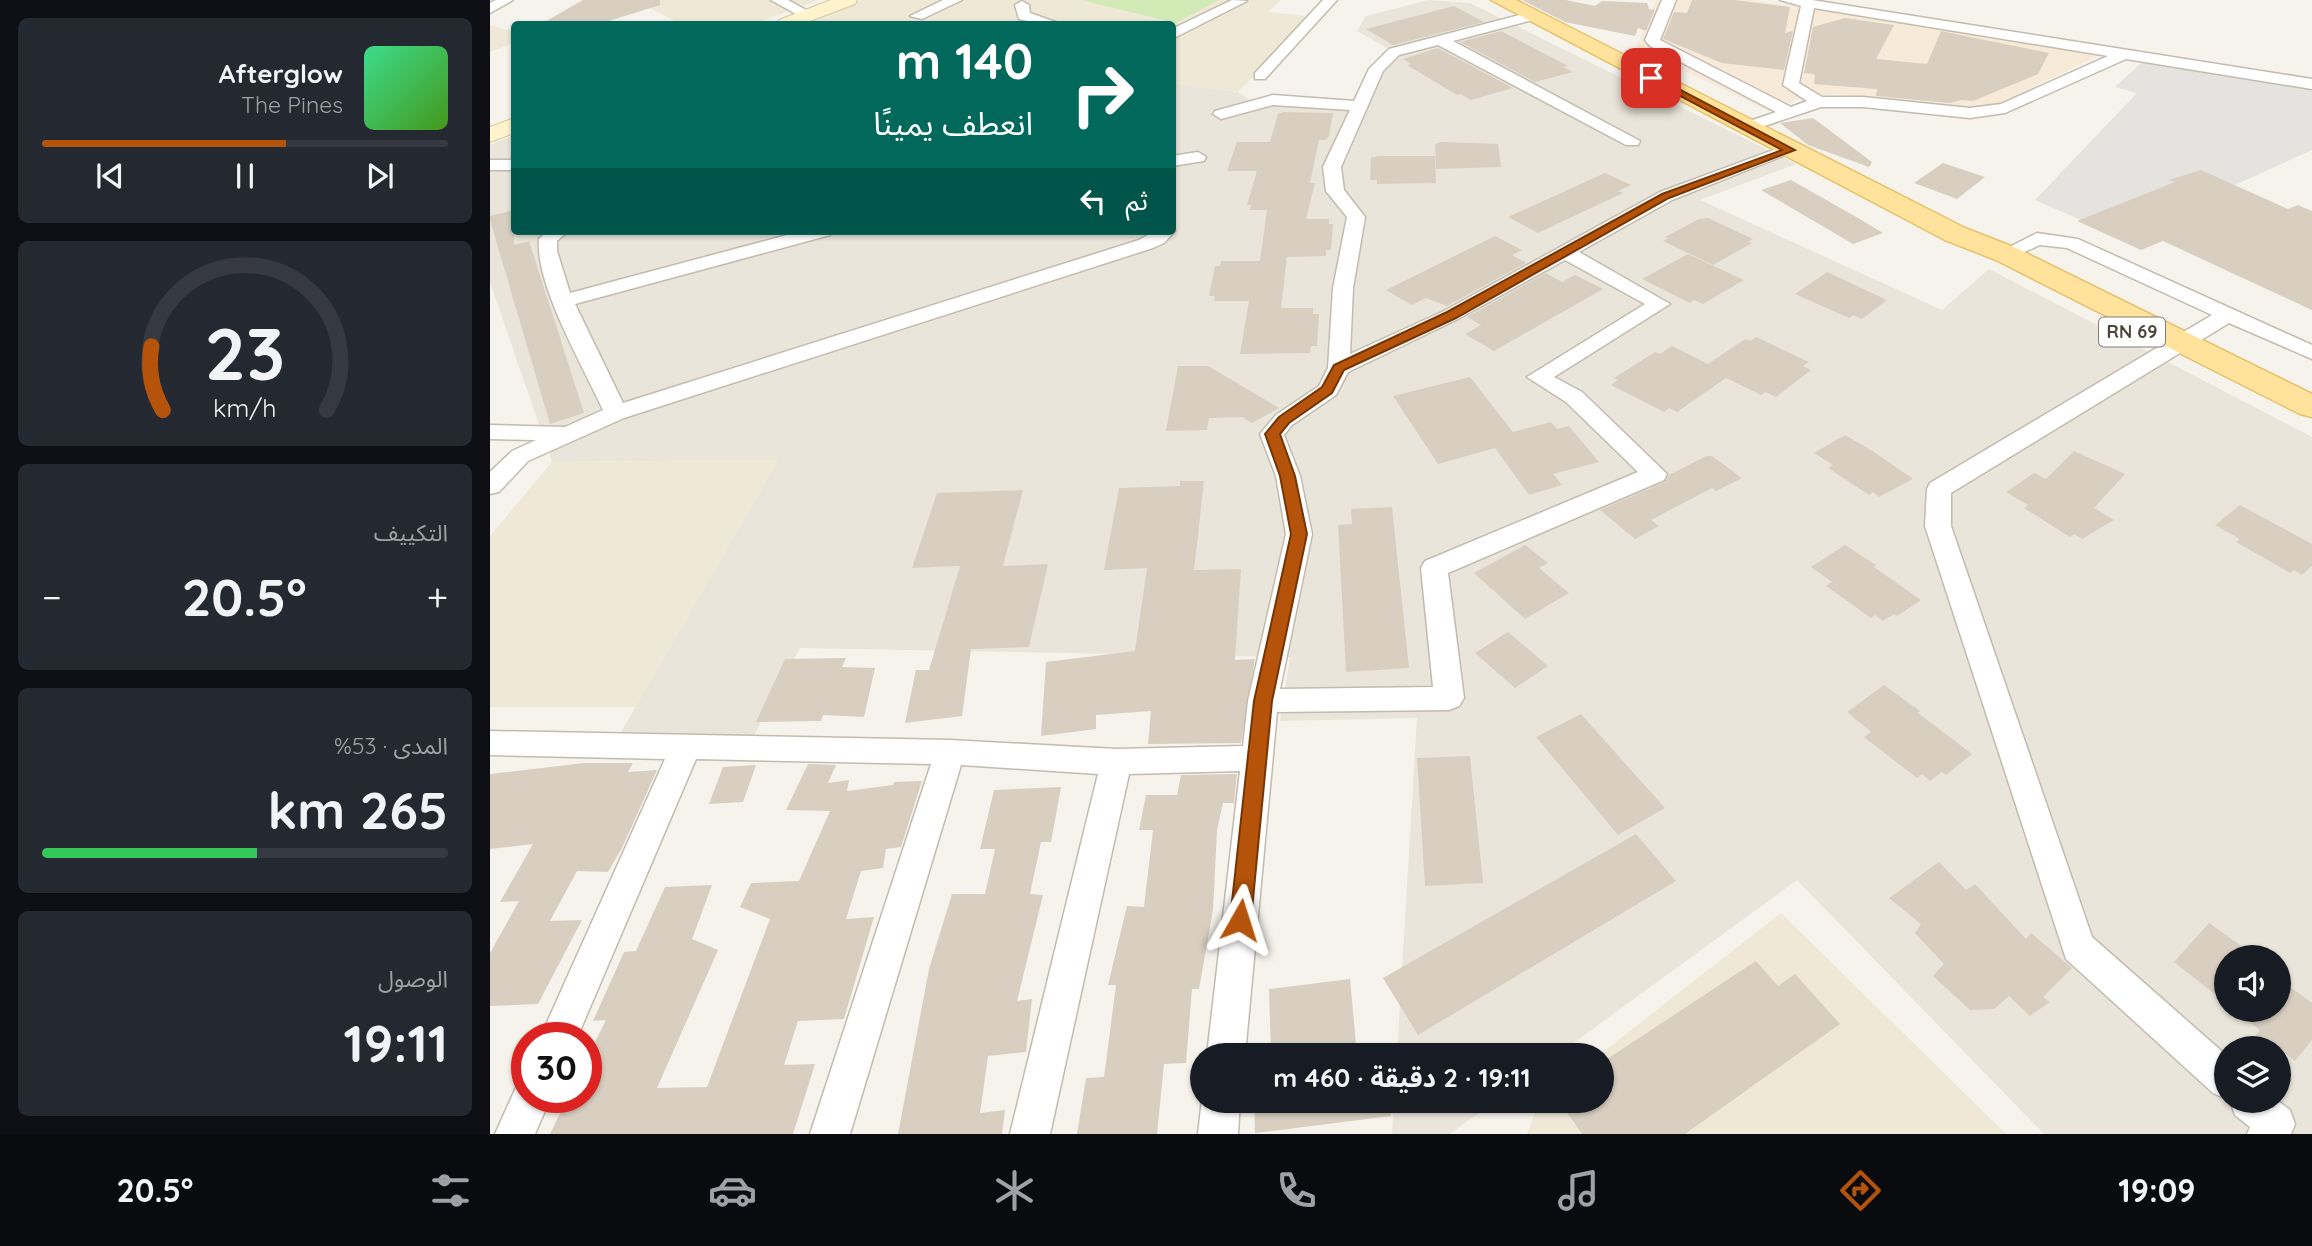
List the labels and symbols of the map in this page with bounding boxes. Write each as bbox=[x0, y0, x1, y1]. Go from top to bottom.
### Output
pin bbox=[1621, 48, 1681, 108]
road number: RN 69 bbox=[2099, 318, 2165, 346]
position arrow bbox=[1203, 883, 1277, 957]
speed limit sign: 30 bbox=[511, 1022, 602, 1113]

